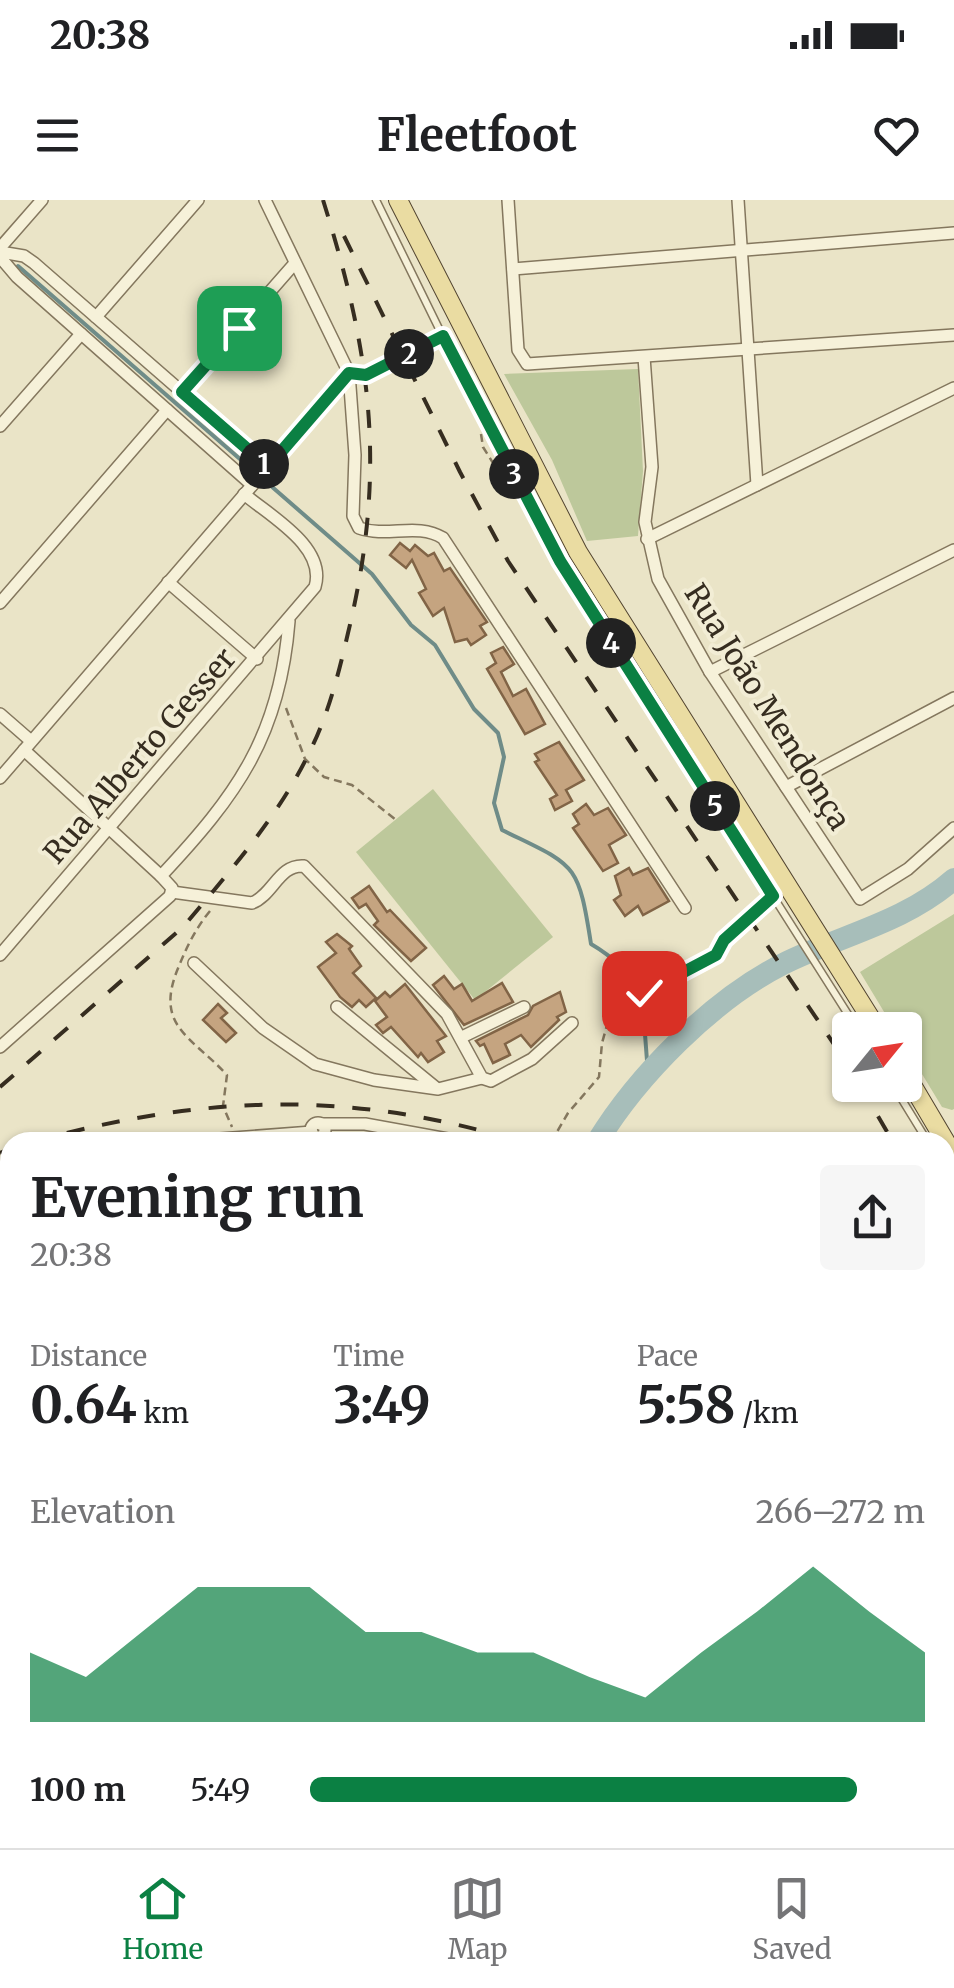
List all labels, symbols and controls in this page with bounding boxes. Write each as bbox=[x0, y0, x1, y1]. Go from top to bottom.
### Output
text: 20:38 bbox=[50, 12, 150, 59]
text: Fleetfoot bbox=[377, 107, 577, 163]
icon: menu bbox=[30, 108, 85, 163]
icon: heart bbox=[869, 108, 924, 163]
pin bbox=[197, 286, 282, 371]
icon: arrive bbox=[212, 301, 267, 356]
pin: 2 bbox=[384, 329, 434, 379]
text: 2 bbox=[401, 336, 417, 372]
pin: 1 bbox=[239, 439, 289, 489]
text: 1 bbox=[258, 446, 270, 482]
pin: 3 bbox=[489, 449, 539, 499]
text: 3 bbox=[506, 456, 522, 492]
street label: Rua João Mendonça bbox=[677, 576, 859, 837]
pin: 4 bbox=[586, 618, 636, 668]
text: 4 bbox=[602, 625, 620, 661]
street label: Rua Alberto Gesser bbox=[35, 640, 243, 871]
pin: 5 bbox=[690, 781, 740, 831]
text: 5 bbox=[707, 788, 723, 824]
pin bbox=[602, 951, 687, 1036]
icon: check bbox=[617, 966, 672, 1021]
north arrow bbox=[832, 1012, 922, 1102]
map controls bbox=[832, 1012, 922, 1102]
text: Evening run bbox=[30, 1163, 364, 1232]
button: share bbox=[820, 1165, 925, 1270]
text: 20:38 bbox=[30, 1235, 112, 1275]
text: Distance bbox=[30, 1338, 147, 1374]
text: Time bbox=[333, 1338, 404, 1374]
text: Pace bbox=[637, 1338, 698, 1374]
text: 0.64 bbox=[30, 1374, 137, 1437]
text: 3:49 bbox=[333, 1374, 431, 1437]
text: 5:58 bbox=[637, 1374, 736, 1437]
text: km bbox=[137, 1395, 189, 1431]
text: /km bbox=[736, 1395, 799, 1431]
text: Elevation bbox=[30, 1492, 175, 1532]
text: 266–272 m bbox=[755, 1492, 925, 1532]
text: 100 m bbox=[30, 1770, 126, 1810]
text: 5:49 bbox=[190, 1770, 250, 1810]
tab: Home bbox=[122, 1871, 203, 1967]
tab: Map bbox=[448, 1871, 508, 1967]
tab: Saved bbox=[752, 1871, 832, 1967]

